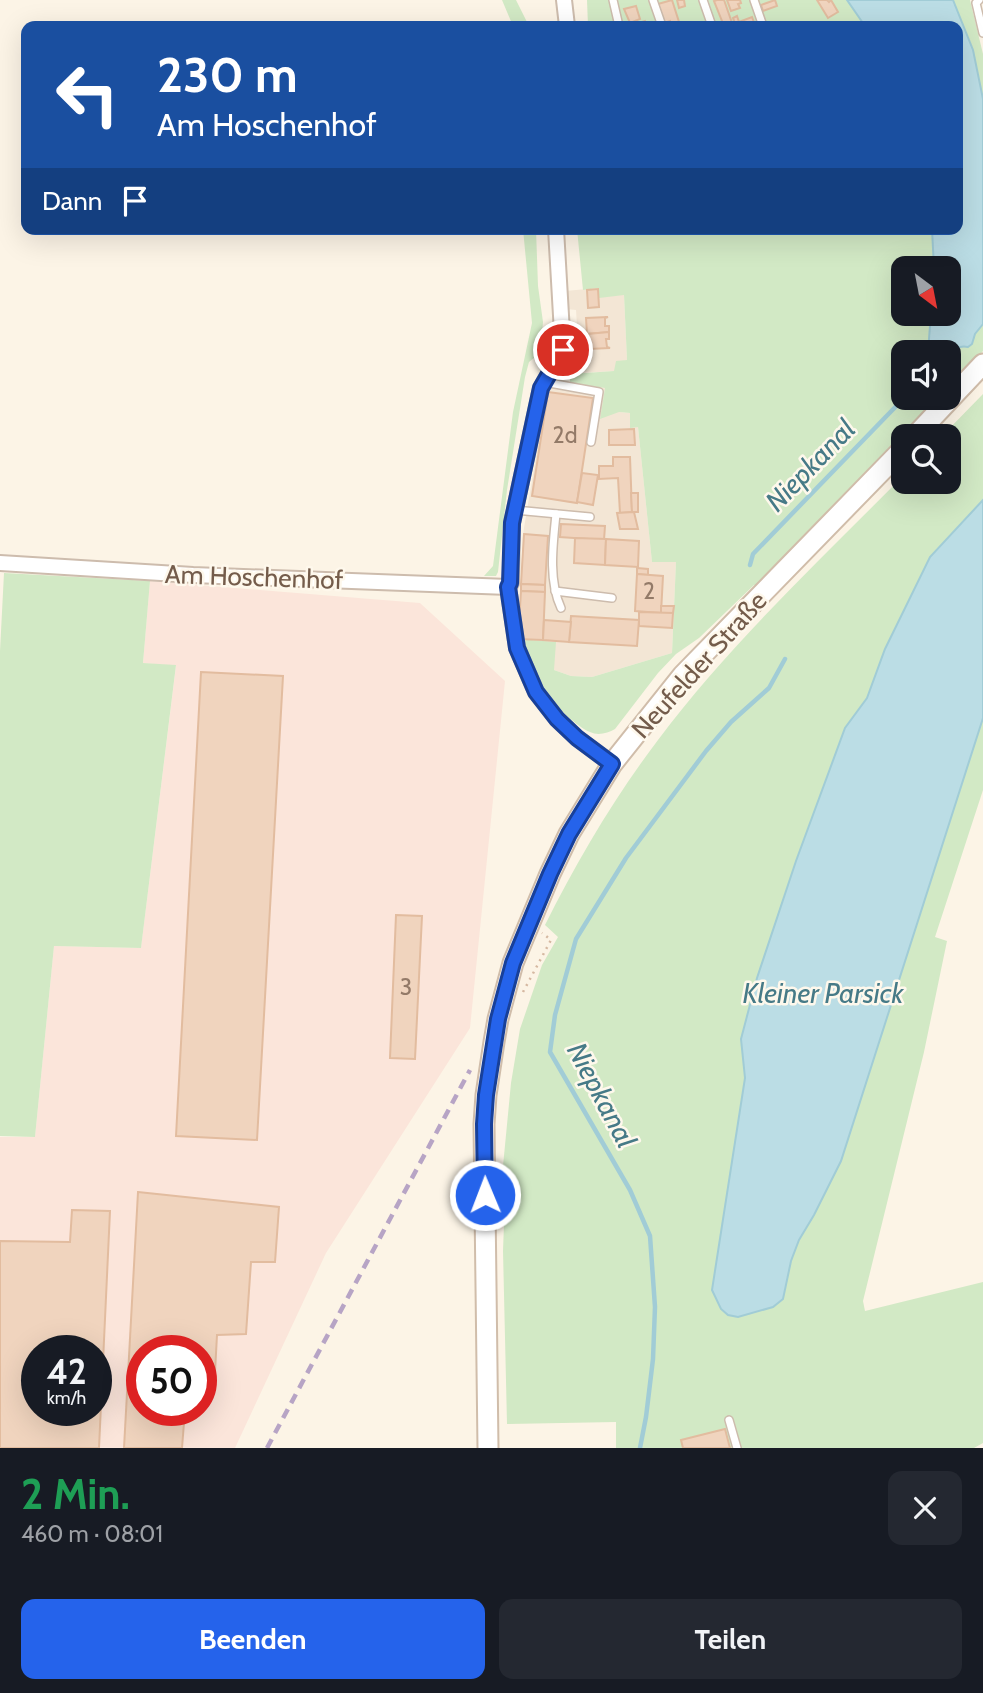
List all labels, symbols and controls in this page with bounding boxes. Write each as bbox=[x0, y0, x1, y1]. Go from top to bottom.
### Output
text: 230 m bbox=[157, 45, 298, 104]
icon: left bbox=[42, 49, 133, 140]
text: Am Hoschenhof bbox=[157, 105, 377, 144]
icon: arrive bbox=[116, 182, 154, 220]
text: Dann bbox=[42, 185, 102, 217]
north arrow bbox=[891, 256, 961, 326]
map controls bbox=[891, 256, 961, 494]
pin bbox=[533, 320, 593, 380]
icon: arrive bbox=[544, 331, 582, 369]
button: sound bbox=[891, 340, 961, 410]
water label: Niepkanal bbox=[758, 412, 862, 518]
house number: 2d bbox=[553, 421, 577, 449]
button: search bbox=[891, 424, 961, 494]
street label: Am Hoschenhof bbox=[164, 558, 344, 596]
house number: 2 bbox=[643, 577, 655, 605]
street label: Neufelder Straße bbox=[625, 585, 773, 745]
house number: 3 bbox=[400, 973, 412, 1001]
water label: Kleiner Parsick bbox=[742, 976, 905, 1010]
water label: Niepkanal bbox=[560, 1036, 644, 1154]
position arrow bbox=[448, 1158, 522, 1232]
speed limit sign: 50 bbox=[126, 1335, 217, 1426]
text: 42 bbox=[46, 1350, 87, 1393]
text: km/h bbox=[47, 1387, 86, 1409]
text: 2 Min. bbox=[21, 1468, 130, 1520]
button: close bbox=[888, 1471, 962, 1545]
text: 460 m · 08:01 bbox=[21, 1520, 163, 1548]
button: Beenden bbox=[21, 1599, 485, 1679]
button: Teilen bbox=[499, 1599, 962, 1679]

